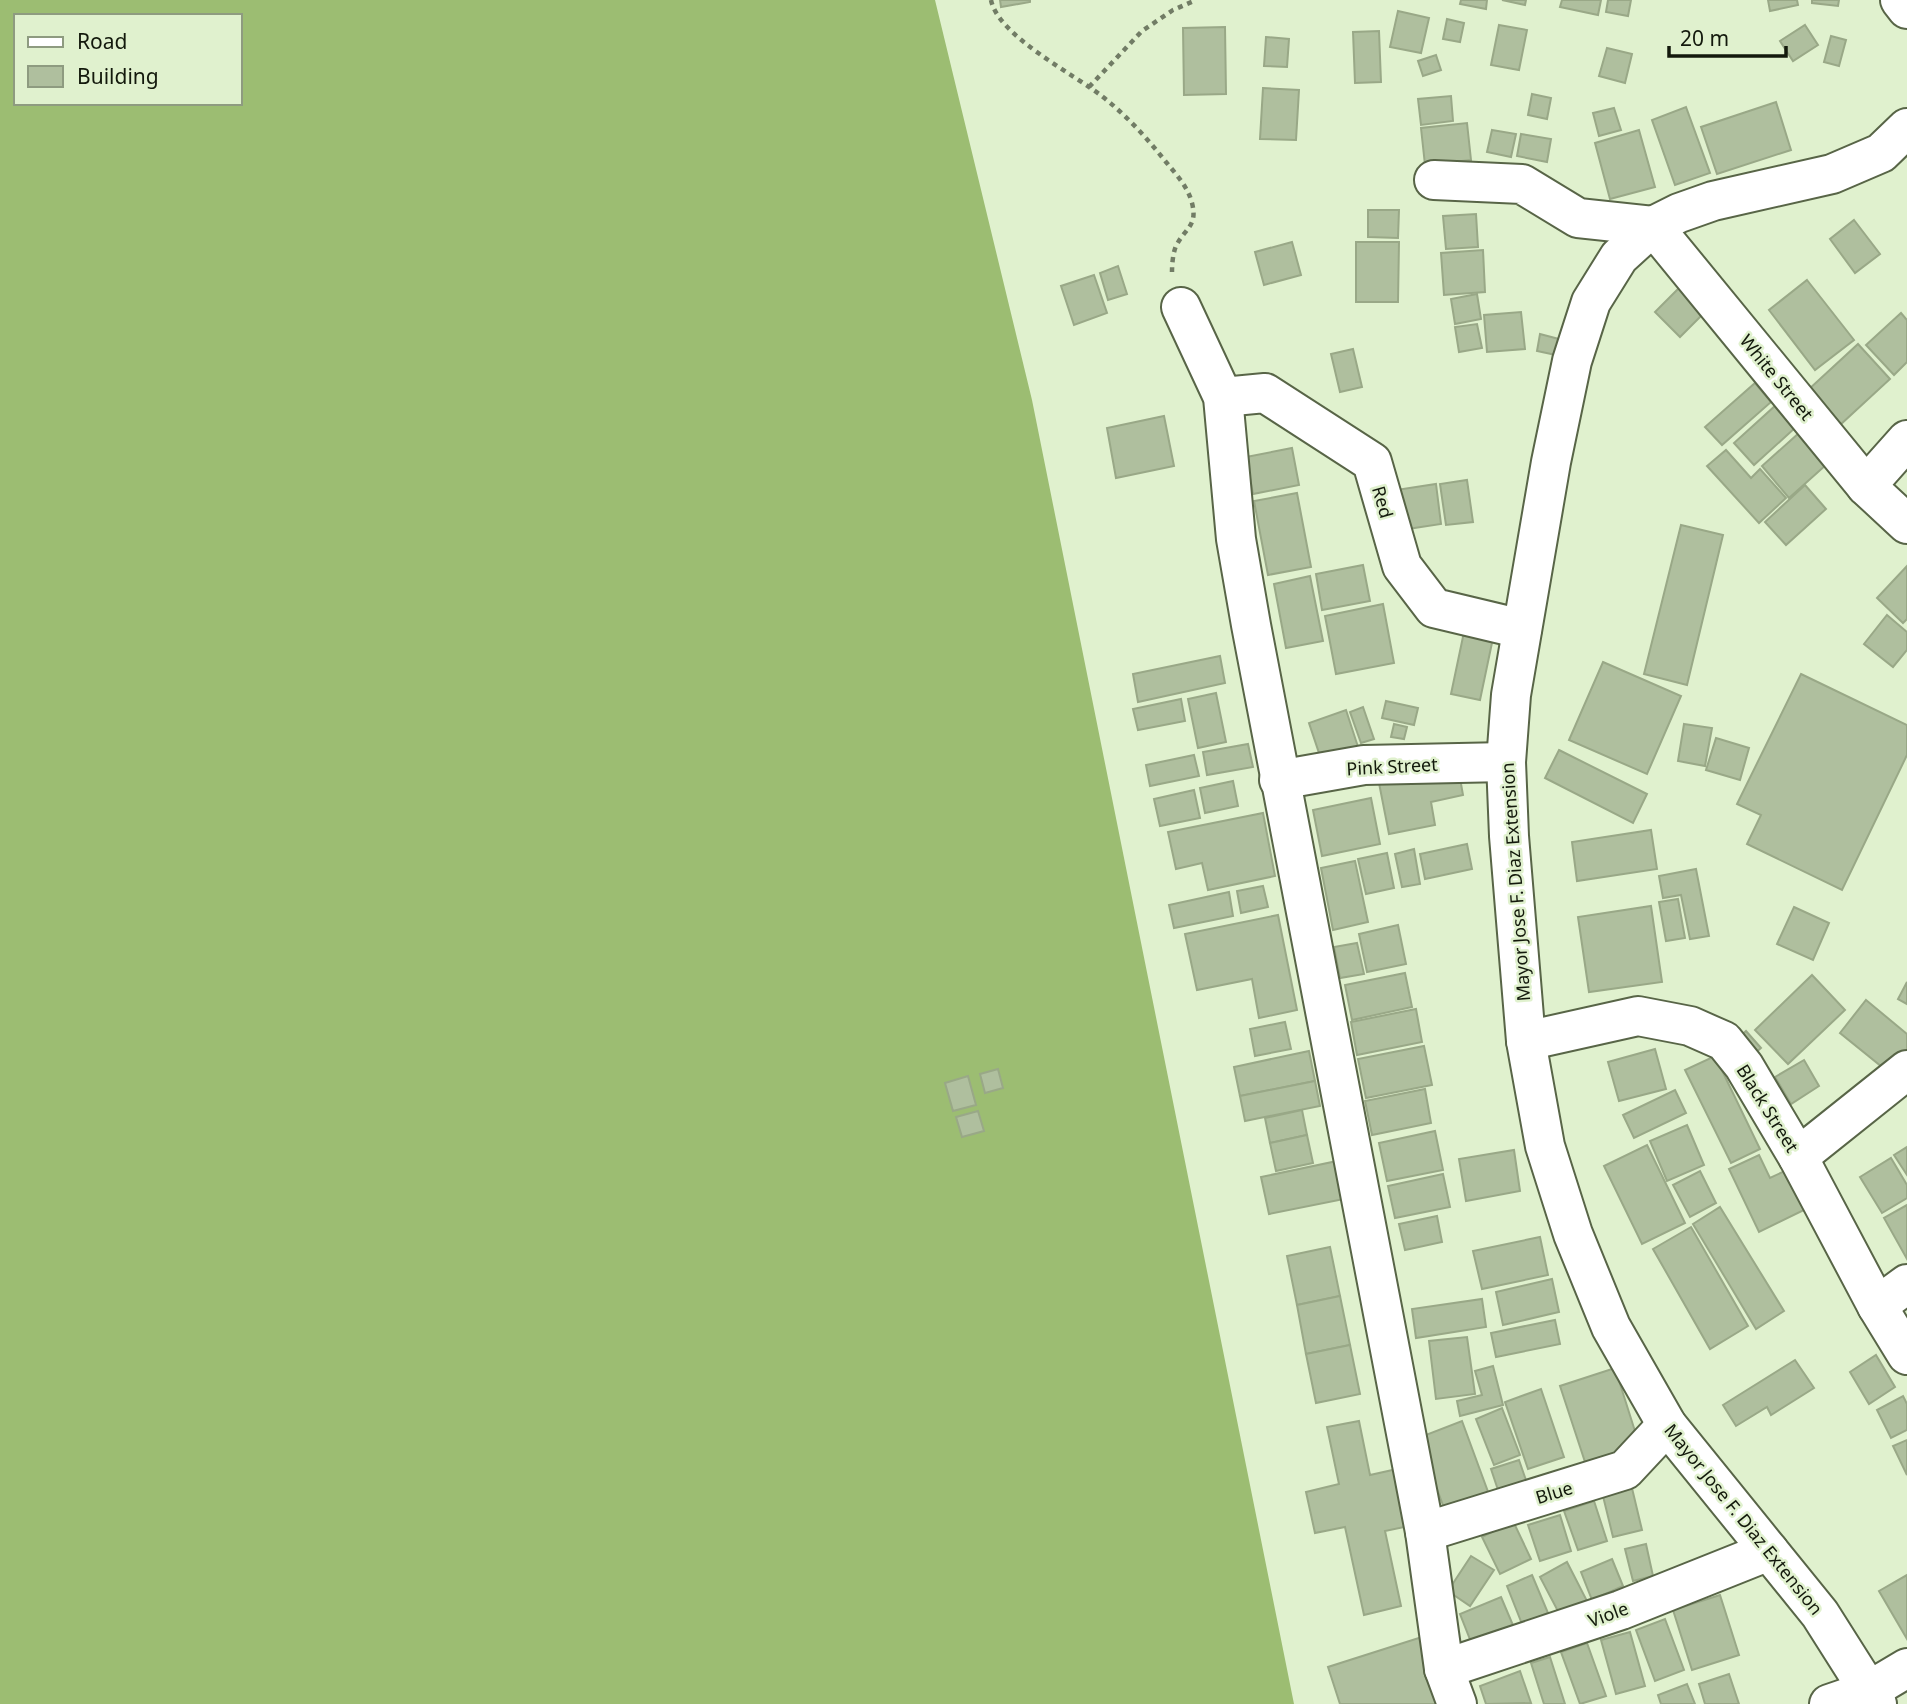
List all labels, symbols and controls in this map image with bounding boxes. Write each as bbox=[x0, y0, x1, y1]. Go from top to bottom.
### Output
legend bbox=[14, 14, 242, 105]
scale bar bbox=[1669, 14, 1786, 58]
text: 20 m bbox=[1680, 24, 1729, 52]
text: Road bbox=[77, 27, 127, 55]
text: Building bbox=[77, 62, 159, 90]
street label: White Street bbox=[1735, 329, 1819, 425]
street label: Red bbox=[1367, 483, 1399, 521]
street label: Pink Street bbox=[1346, 752, 1439, 780]
street label: Mayor Jose F. Diaz Extension bbox=[1495, 762, 1535, 1002]
street label: Black Street bbox=[1731, 1059, 1805, 1157]
street label: Mayor Jose F. Diaz Extension bbox=[1659, 1418, 1829, 1620]
street label: Blue bbox=[1533, 1475, 1575, 1509]
street label: Viole bbox=[1585, 1596, 1631, 1632]

